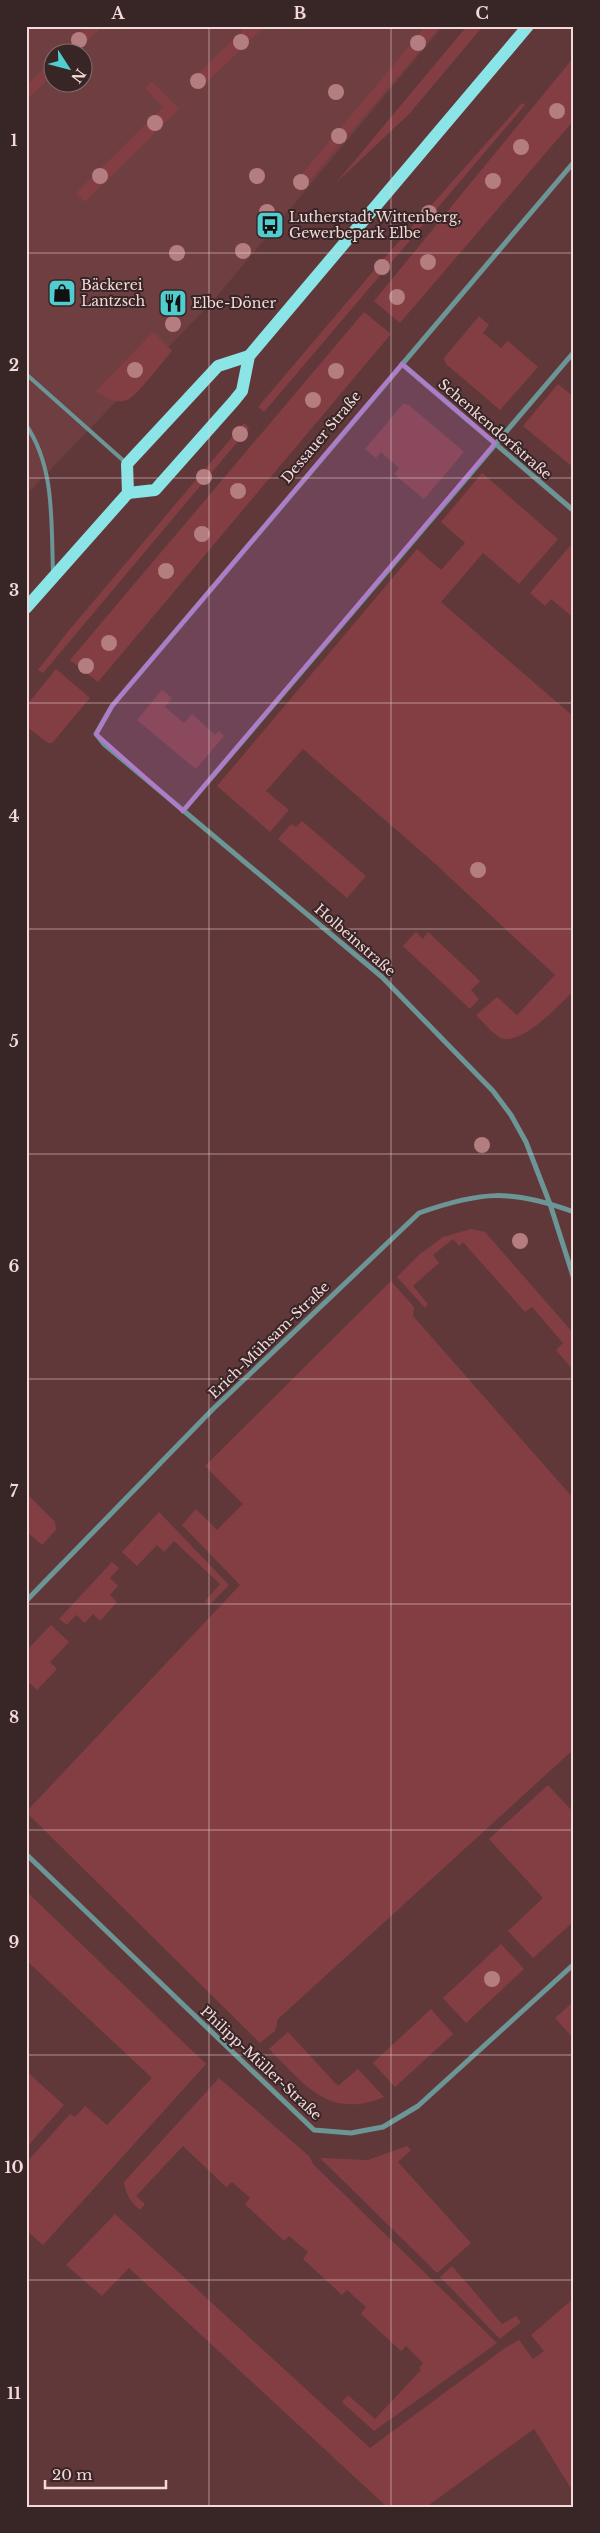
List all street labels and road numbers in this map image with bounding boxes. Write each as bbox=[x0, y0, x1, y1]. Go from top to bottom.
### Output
street label: Schenkendorfstraße bbox=[435, 375, 555, 483]
street label: Dessauer Straße bbox=[277, 387, 365, 487]
street label: Holbeinstraße bbox=[311, 900, 399, 980]
street label: Erich-Mühsam-Straße bbox=[205, 1278, 333, 1402]
street label: Philipp-Müller-Straße bbox=[197, 2002, 325, 2124]

